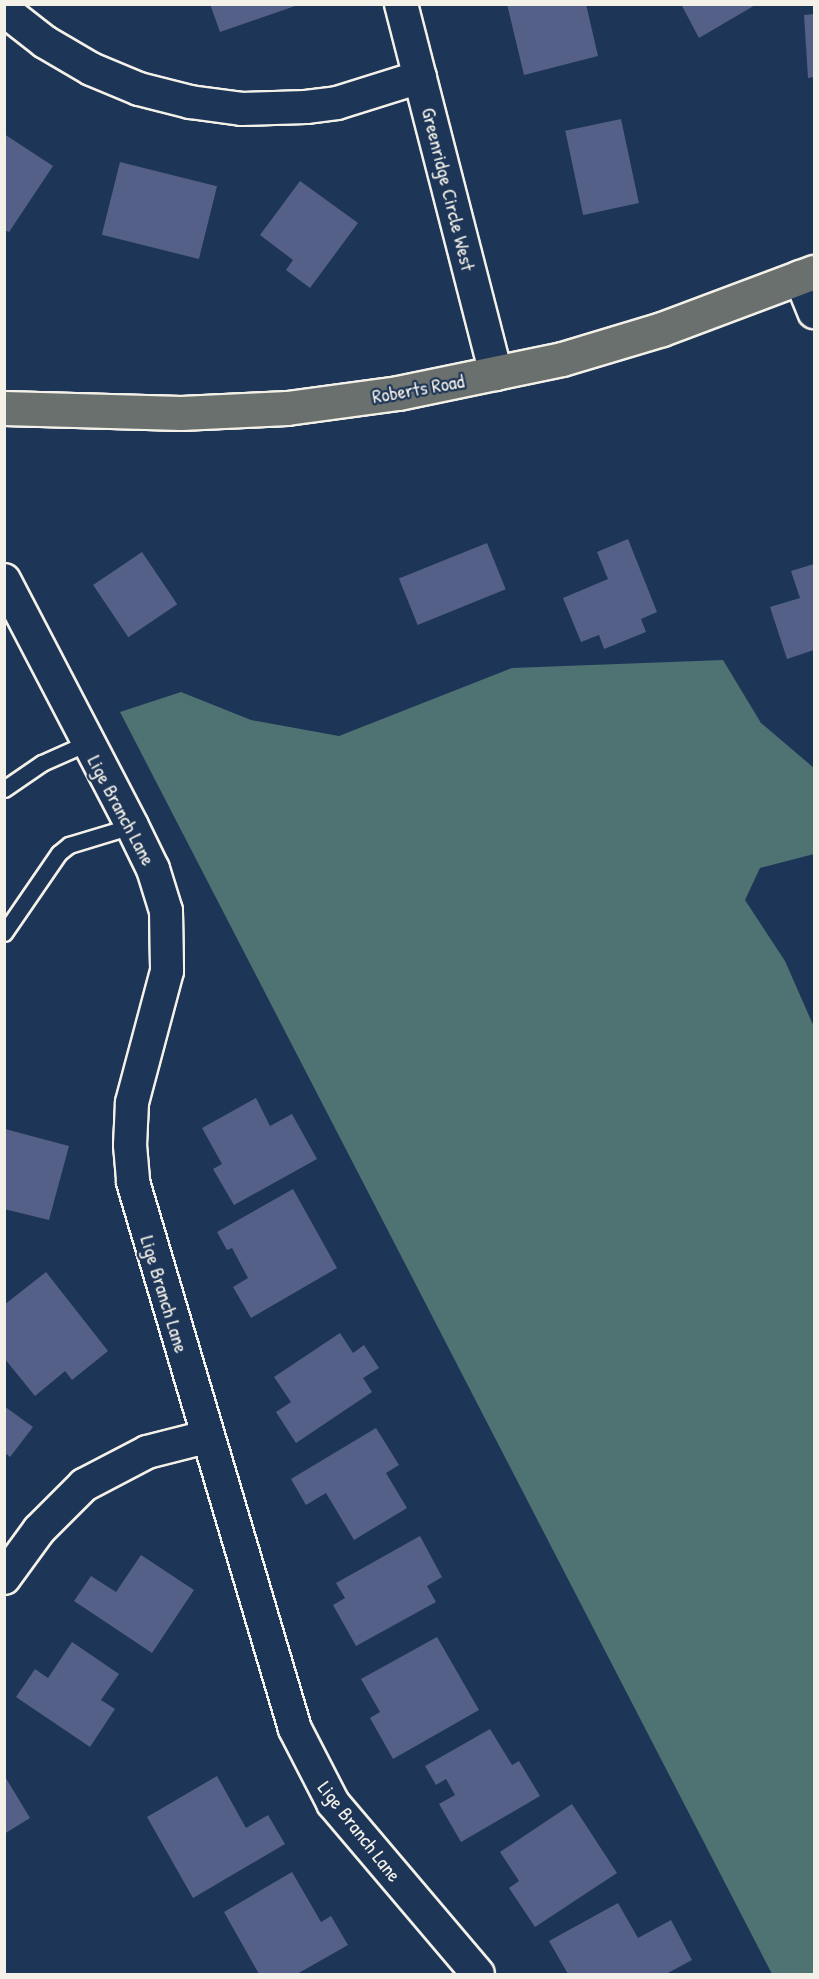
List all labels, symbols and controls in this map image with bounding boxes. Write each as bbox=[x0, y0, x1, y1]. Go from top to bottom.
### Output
street label: Greenridge Circle West bbox=[417, 105, 481, 273]
street label: Roberts Road bbox=[370, 368, 466, 408]
street label: Lige Branch Lane bbox=[83, 751, 161, 869]
street label: Lige Branch Lane bbox=[136, 1233, 194, 1355]
street label: Lige Branch Lane bbox=[313, 1776, 407, 1886]

